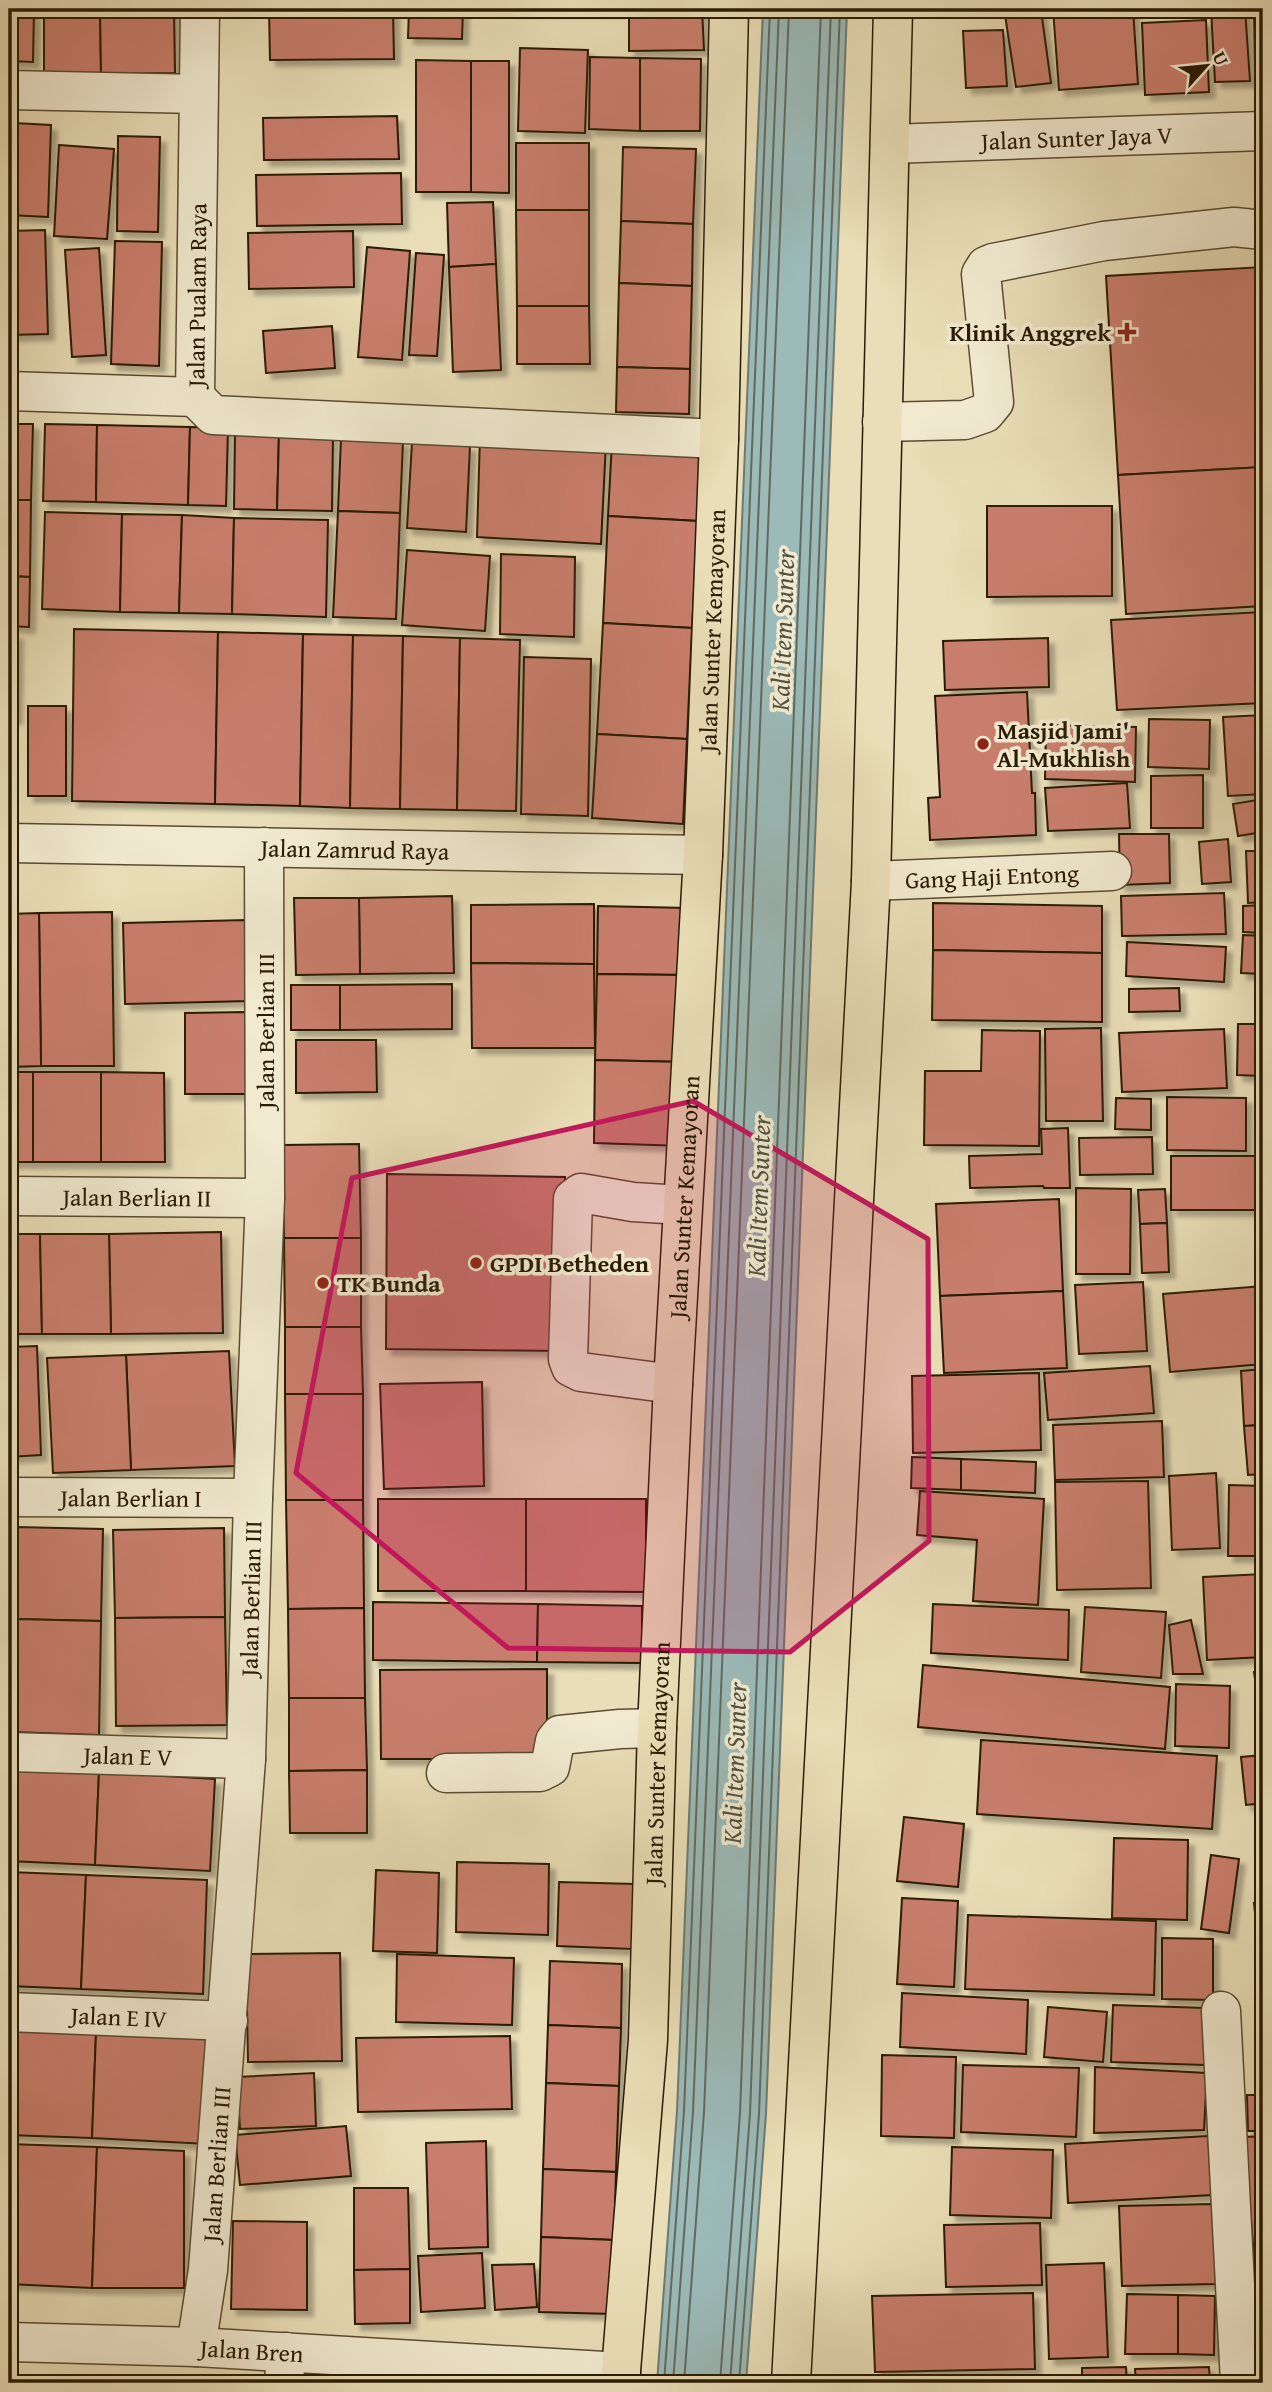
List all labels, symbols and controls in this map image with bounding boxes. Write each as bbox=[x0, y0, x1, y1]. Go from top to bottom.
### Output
north arrow bbox=[1170, 32, 1240, 102]
text: U bbox=[1206, 46, 1237, 71]
street label: Jalan Sunter Jaya V bbox=[977, 117, 1174, 158]
street label: Jalan Pualam Raya bbox=[178, 202, 215, 390]
place label: Klinik Anggrek bbox=[950, 315, 1111, 350]
marker: Klinik Anggrek bbox=[1117, 322, 1137, 342]
street label: Jalan Sunter Kemayoran bbox=[689, 508, 734, 756]
water label: Kali Item Sunter bbox=[760, 547, 804, 713]
place label: Masjid Jami' Al-Mukhlish bbox=[997, 713, 1130, 776]
marker: Masjid Jami' Al-Mukhlish bbox=[975, 736, 991, 752]
street label: Jalan Zamrud Raya bbox=[257, 830, 450, 868]
street label: Gang Haji Entong bbox=[904, 855, 1079, 897]
street label: Jalan Berlian III bbox=[248, 953, 283, 1112]
street label: Jalan Sunter Kemayoran bbox=[659, 1074, 708, 1323]
water label: Kali Item Sunter bbox=[736, 1113, 780, 1279]
street label: Jalan Berlian II bbox=[59, 1179, 212, 1215]
place label: GPDI Betheden bbox=[490, 1246, 649, 1281]
marker: GPDI Betheden bbox=[468, 1255, 484, 1271]
place label: TK Bunda bbox=[337, 1266, 441, 1301]
marker: TK Bunda bbox=[315, 1275, 331, 1291]
street label: Jalan Berlian I bbox=[57, 1480, 202, 1515]
street label: Jalan Berlian III bbox=[231, 1520, 270, 1680]
street label: Jalan Sunter Kemayoran bbox=[635, 1640, 679, 1888]
water label: Kali Item Sunter bbox=[712, 1680, 756, 1846]
street label: Jalan E V bbox=[80, 1737, 173, 1774]
street label: Jalan E IV bbox=[67, 1997, 168, 2036]
street label: Jalan Berlian III bbox=[192, 2085, 239, 2246]
street label: Jalan Bren bbox=[196, 2330, 305, 2371]

